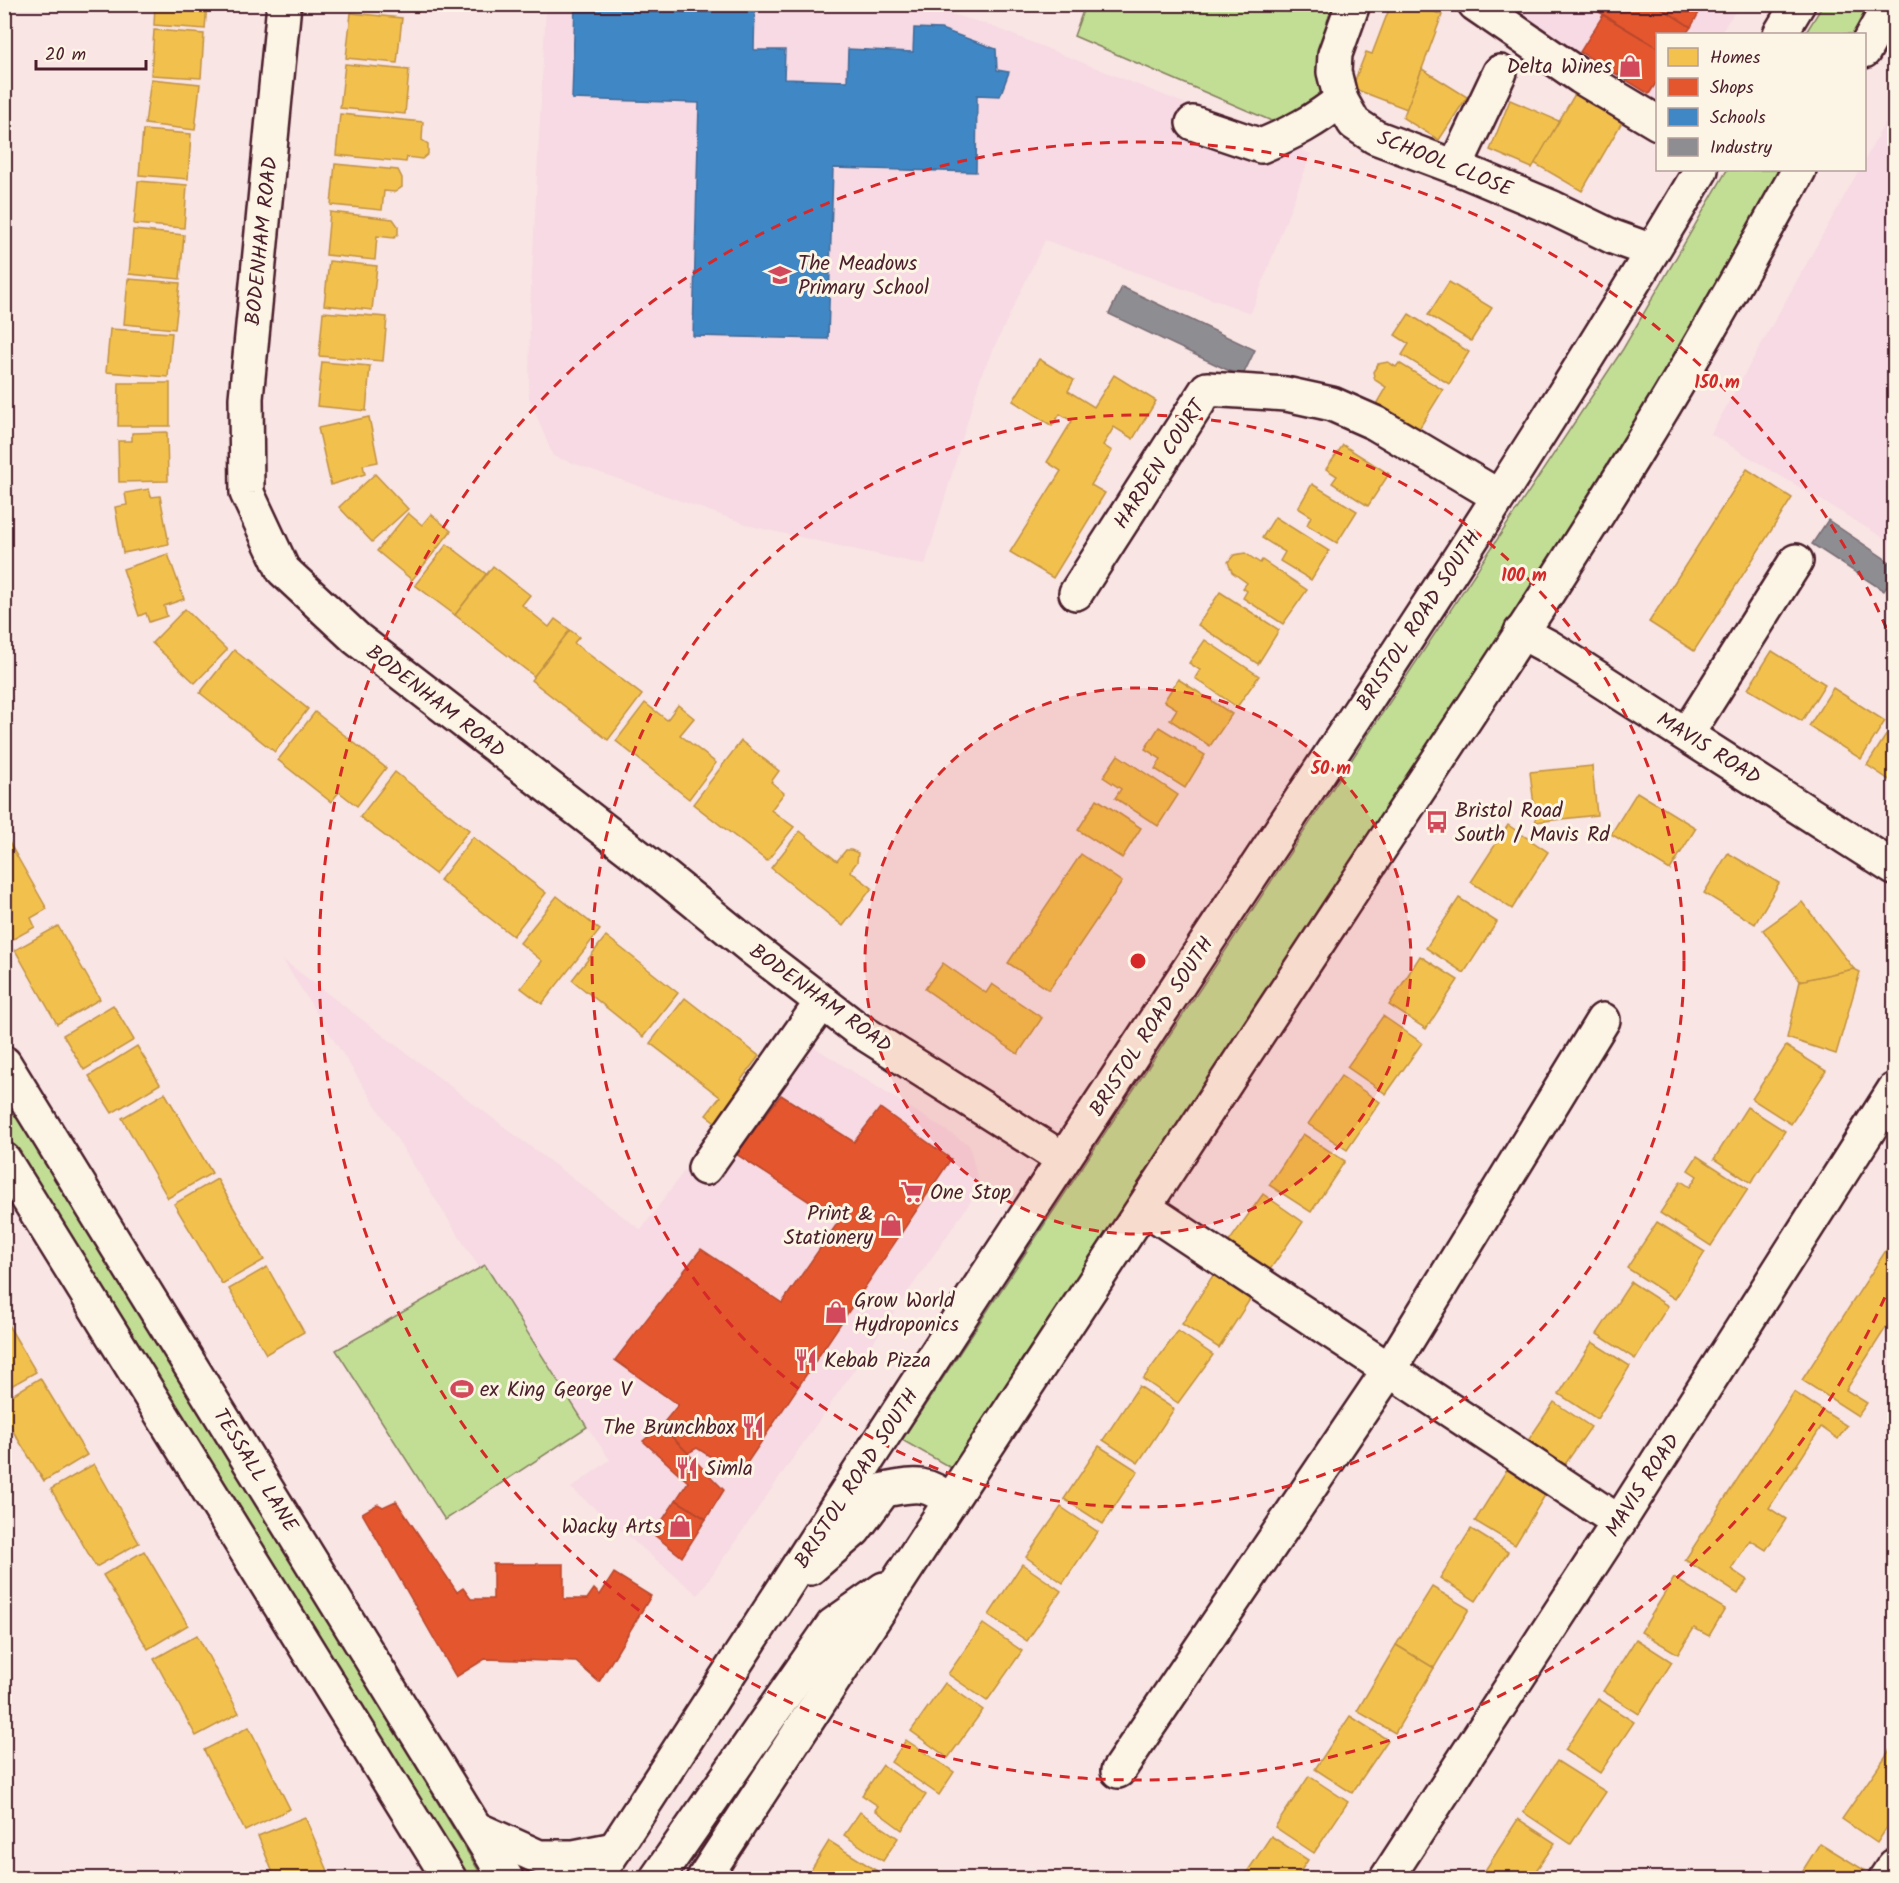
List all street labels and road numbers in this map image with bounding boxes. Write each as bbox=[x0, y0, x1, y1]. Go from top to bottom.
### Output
street label: SCHOOL CLOSE bbox=[1372, 122, 1518, 207]
street label: BODENHAM ROAD bbox=[237, 155, 288, 327]
street label: HARDEN COURT bbox=[1106, 392, 1216, 536]
street label: BRISTOL ROAD SOUTH bbox=[1348, 524, 1490, 717]
street label: BODENHAM ROAD bbox=[358, 637, 512, 767]
street label: MAVIS ROAD bbox=[1649, 704, 1767, 795]
street label: BRISTOL ROAD SOUTH bbox=[1081, 930, 1223, 1123]
street label: BODENHAM ROAD bbox=[742, 936, 898, 1062]
street label: BRISTOL ROAD SOUTH bbox=[786, 1382, 928, 1575]
street label: TESSALL LANE bbox=[203, 1402, 306, 1540]
street label: MAVIS ROAD bbox=[1597, 1427, 1689, 1544]

